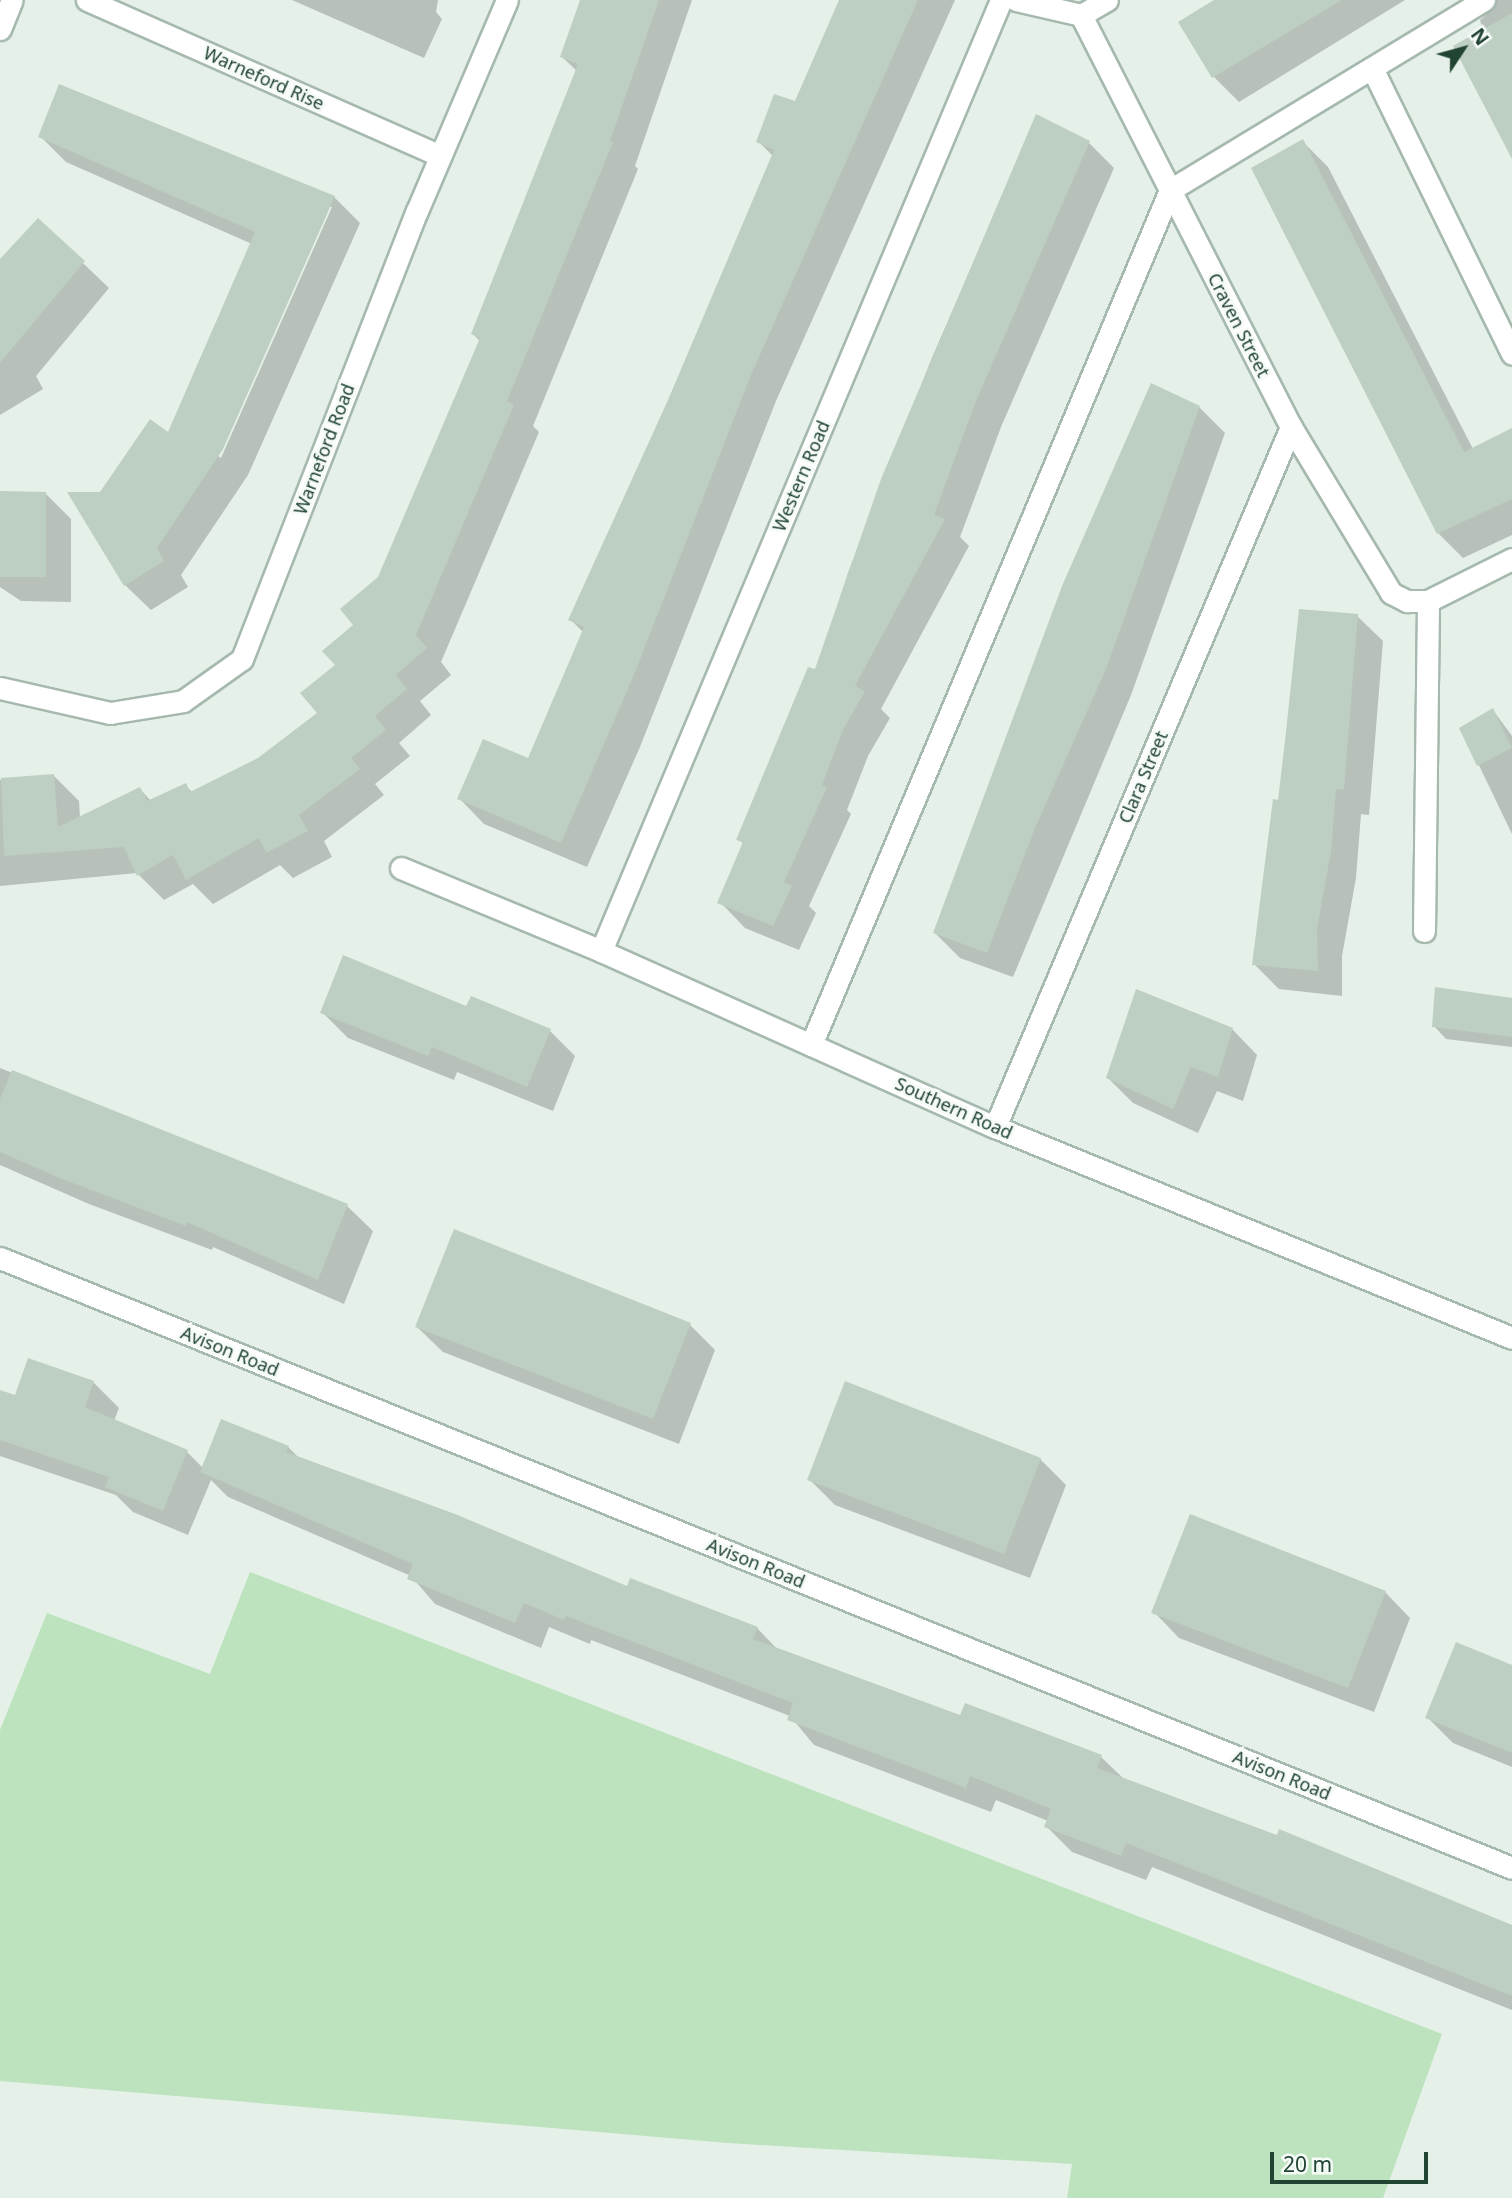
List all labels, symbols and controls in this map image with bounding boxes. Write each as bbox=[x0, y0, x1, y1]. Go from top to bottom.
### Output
north arrow bbox=[1428, 14, 1498, 84]
text: N bbox=[1465, 23, 1495, 51]
street label: Warneford Rise bbox=[200, 42, 328, 114]
street label: Craven Street bbox=[1204, 269, 1274, 381]
street label: Warneford Road bbox=[289, 381, 359, 517]
street label: Western Road bbox=[768, 417, 834, 535]
street label: Clara Street bbox=[1114, 728, 1172, 826]
street label: Southern Road bbox=[892, 1072, 1016, 1144]
street label: Avison Road bbox=[178, 1322, 282, 1380]
street label: Avison Road bbox=[704, 1534, 808, 1592]
street label: Avison Road bbox=[1230, 1746, 1334, 1804]
scale bar bbox=[1274, 2138, 1432, 2182]
text: 20 m bbox=[1283, 2150, 1332, 2178]

